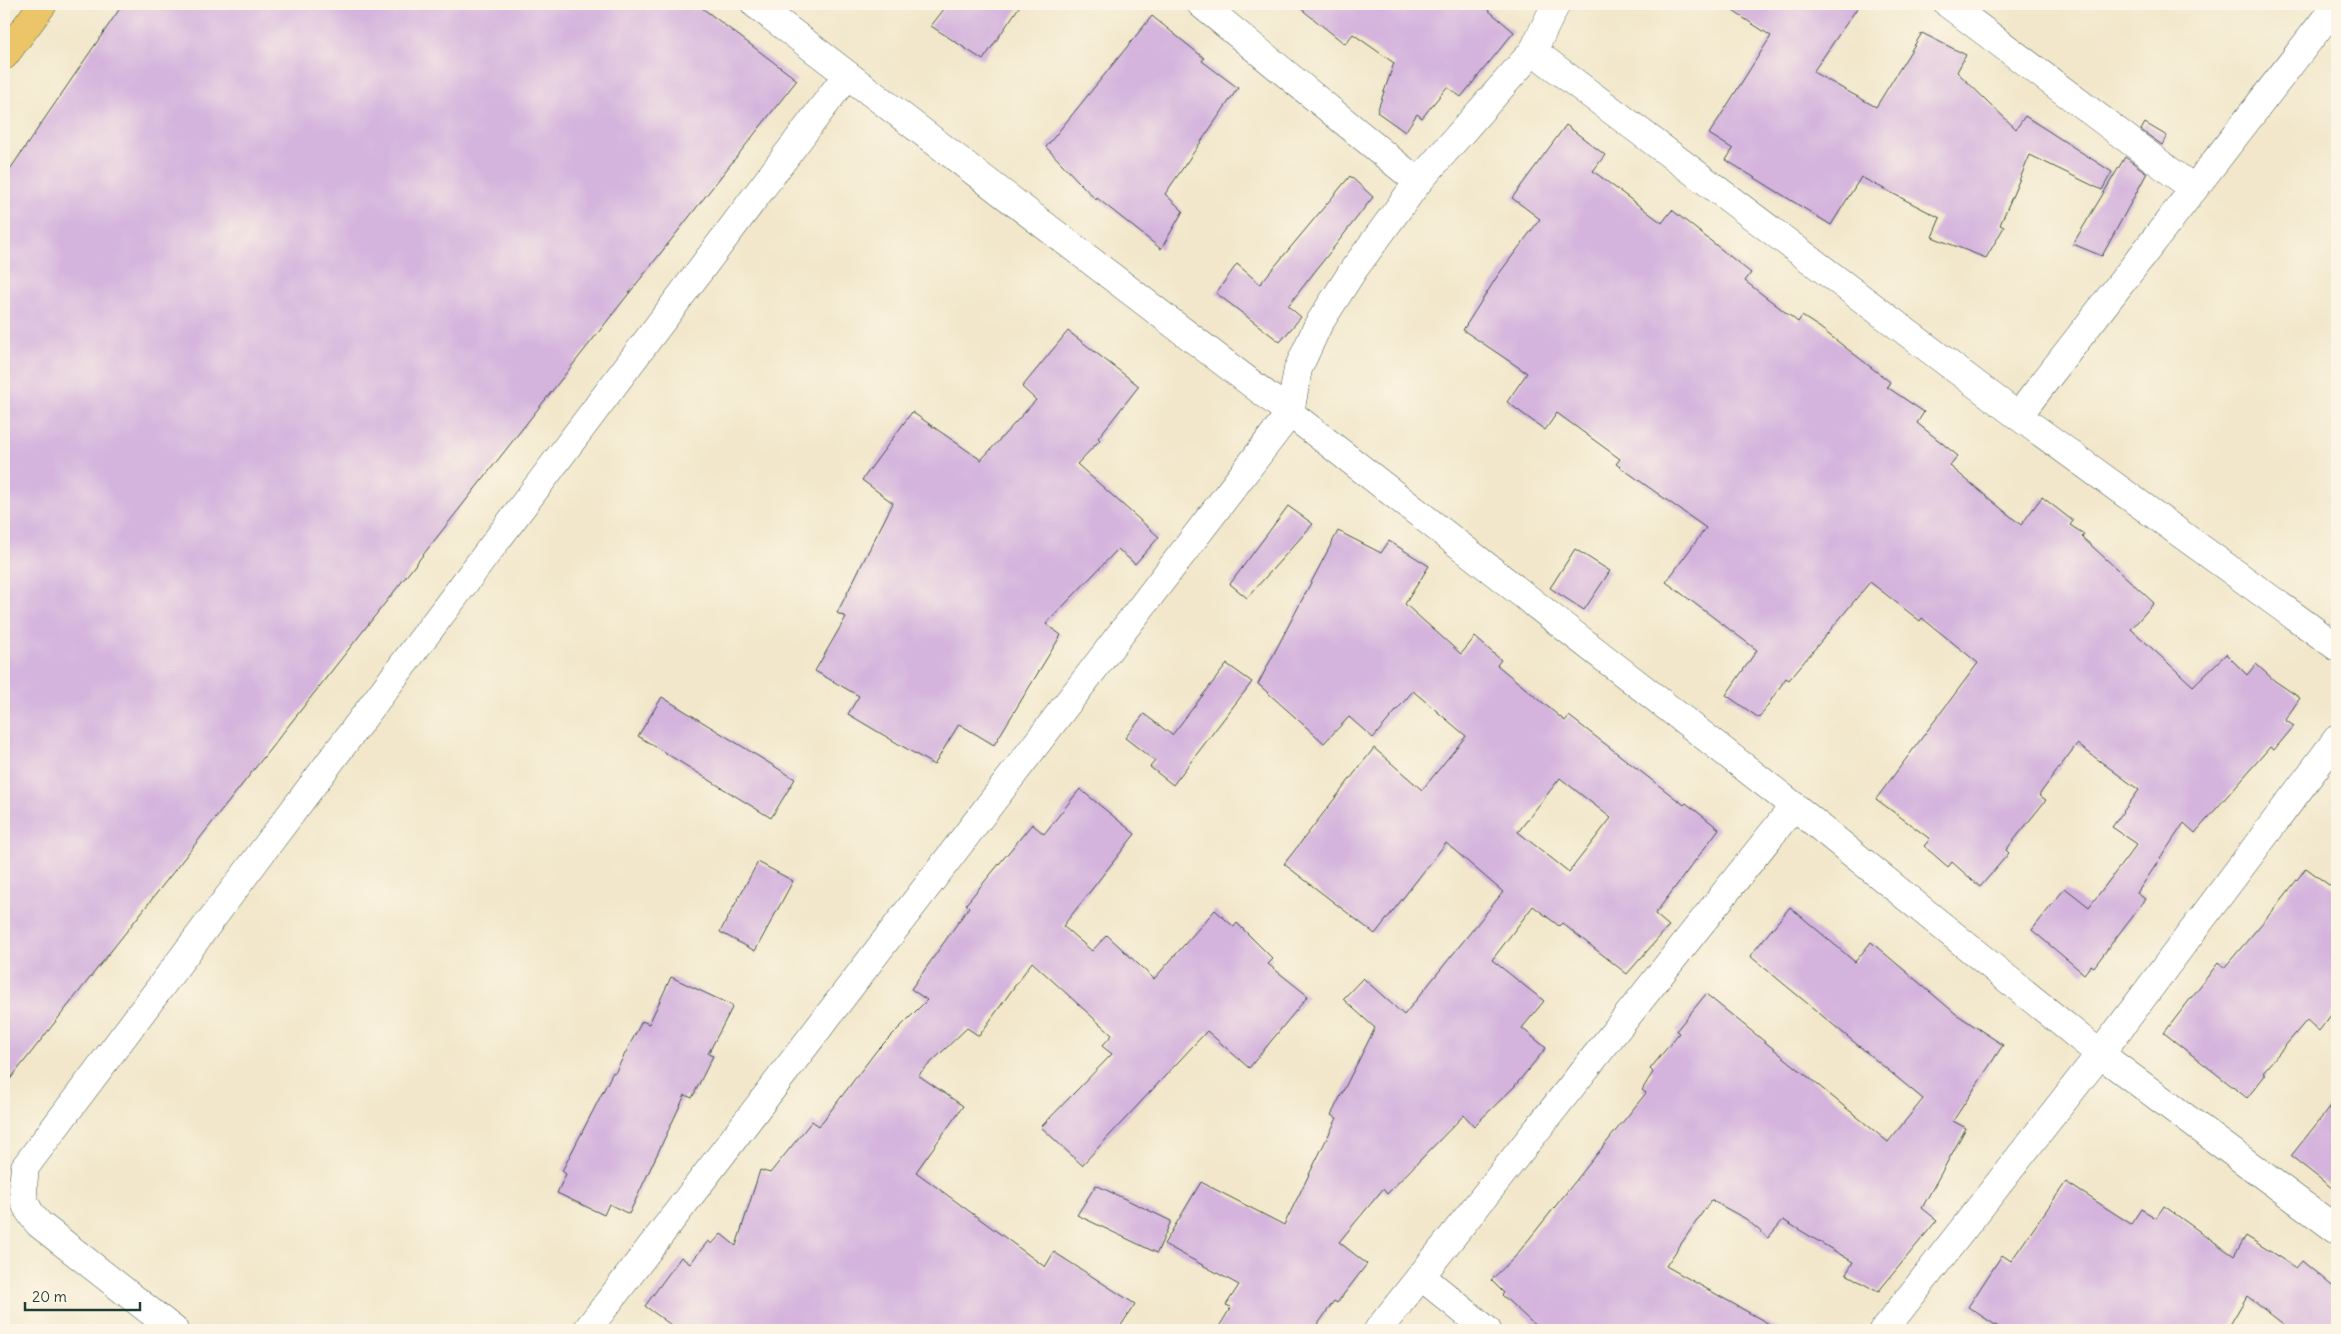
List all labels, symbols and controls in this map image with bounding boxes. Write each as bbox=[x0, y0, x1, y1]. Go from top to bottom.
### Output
scale bar bbox=[25, 1279, 140, 1311]
text: 20 m bbox=[32, 1287, 67, 1306]

